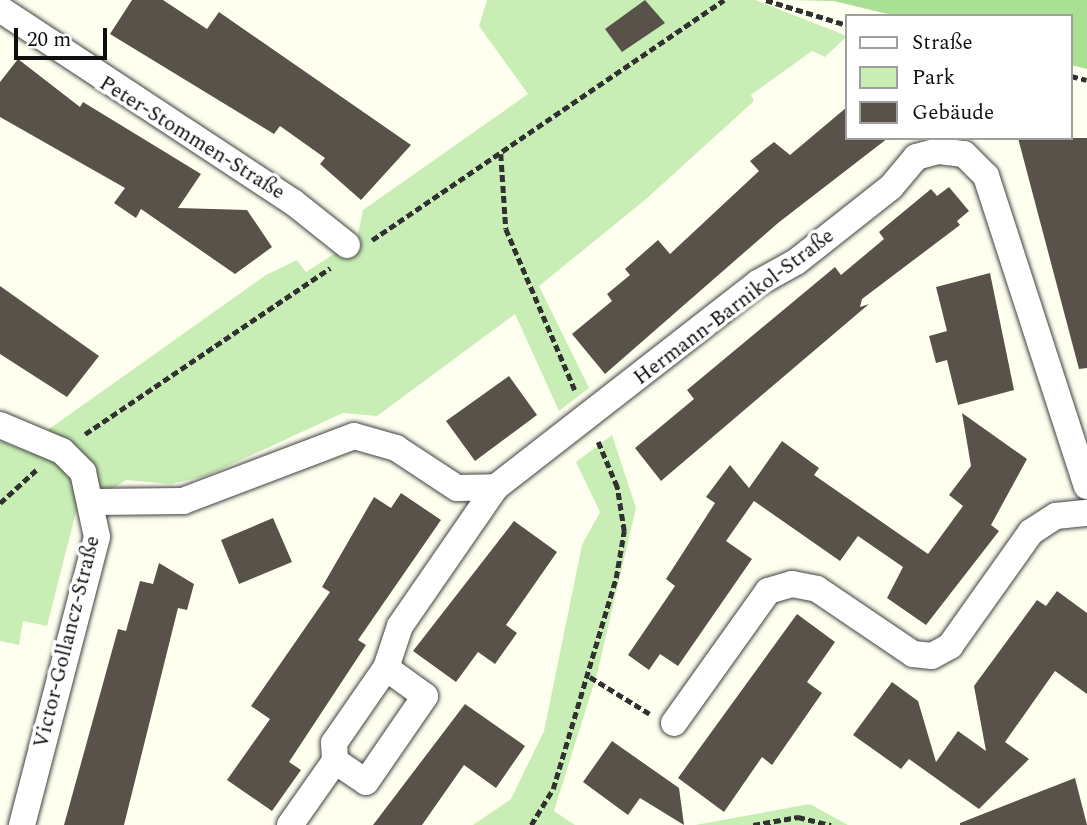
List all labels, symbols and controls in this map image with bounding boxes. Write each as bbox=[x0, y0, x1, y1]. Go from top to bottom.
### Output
scale bar bbox=[18, 14, 110, 58]
legend bbox=[846, 14, 1073, 140]
text: 20 m bbox=[27, 24, 71, 56]
text: Straße bbox=[912, 27, 973, 59]
text: Park bbox=[912, 62, 955, 94]
street label: Peter-Stommen-Straße bbox=[95, 71, 289, 205]
text: Gebäude bbox=[912, 97, 994, 129]
street label: Hermann-Barnikol-Straße bbox=[629, 223, 839, 391]
street label: Victor-Gollancz-Straße bbox=[28, 533, 106, 751]

